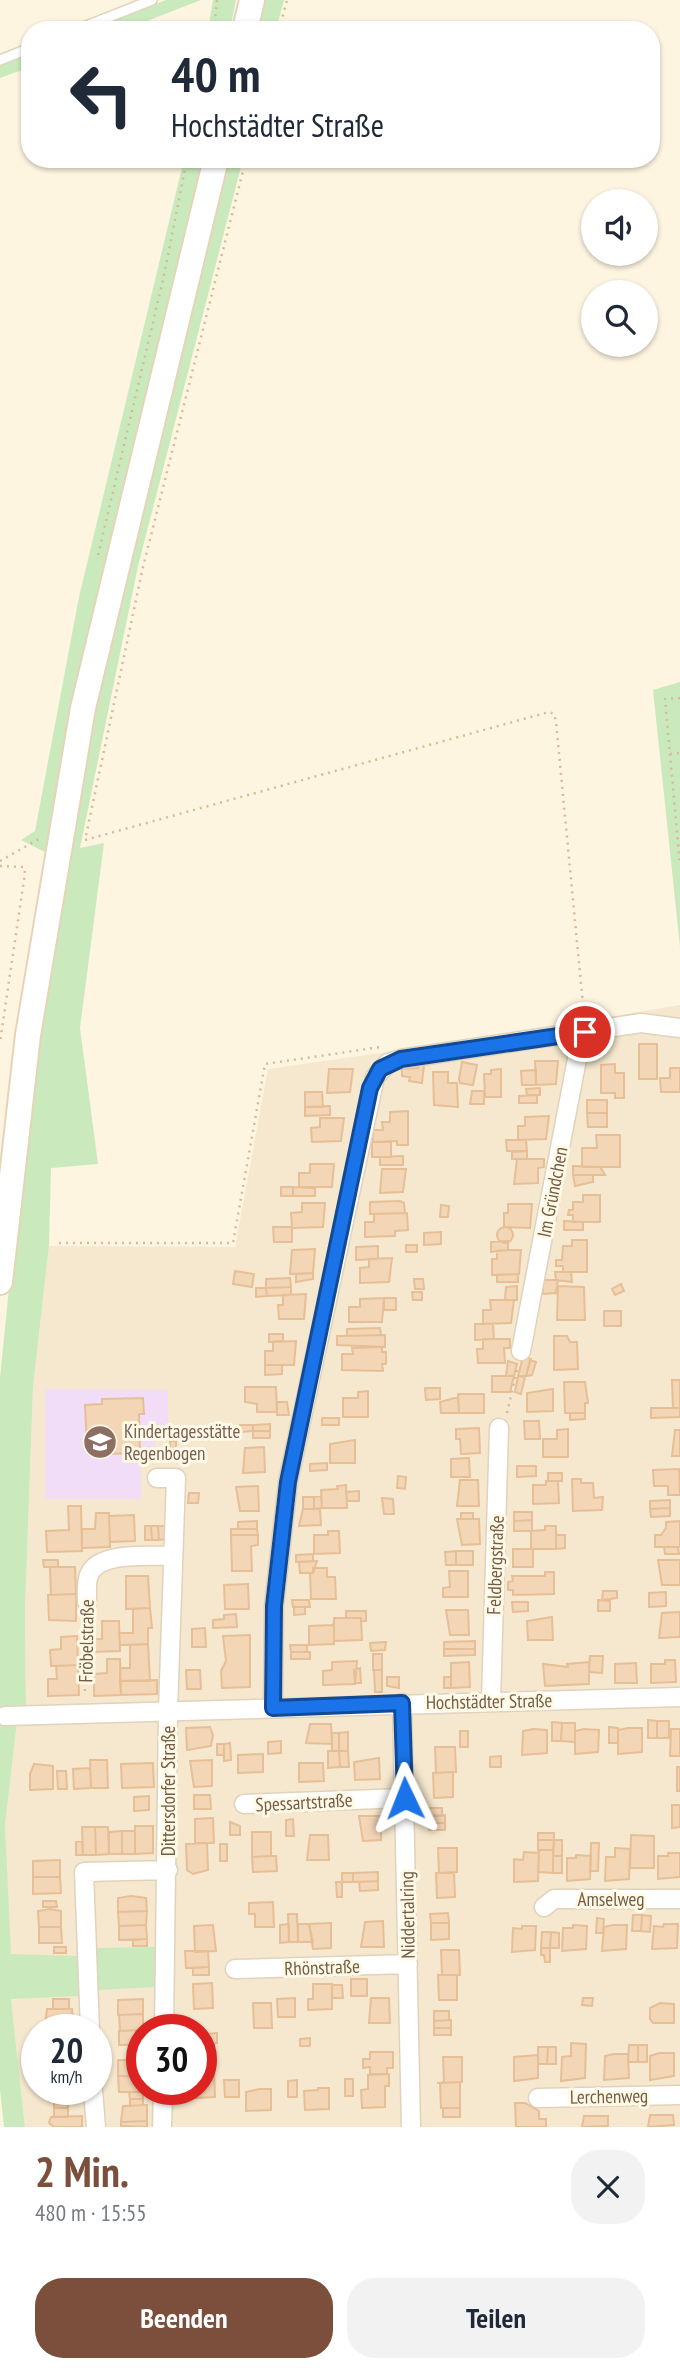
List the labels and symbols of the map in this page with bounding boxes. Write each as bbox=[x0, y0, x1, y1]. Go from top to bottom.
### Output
pin bbox=[555, 1002, 615, 1062]
street label: Im Gründchen bbox=[531, 1145, 573, 1239]
place label: Kindertagesstätte Regenbogen bbox=[124, 1419, 240, 1465]
school or university icon: Kindertagesstätte Regenbogen bbox=[81, 1423, 119, 1461]
street label: Feldbergstraße bbox=[481, 1515, 509, 1615]
street label: Fröbelstraße bbox=[73, 1599, 99, 1683]
street label: Hochstädter Straße bbox=[426, 1688, 553, 1714]
street label: Dittersdorfer Straße bbox=[156, 1726, 180, 1856]
position arrow bbox=[368, 1761, 442, 1835]
street label: Spessartstraße bbox=[255, 1787, 353, 1817]
street label: Niddertalring bbox=[394, 1871, 420, 1959]
street label: Amselweg bbox=[578, 1887, 645, 1911]
street label: Rhönstraße bbox=[284, 1954, 360, 1980]
speed limit sign: 30 bbox=[126, 2014, 217, 2105]
street label: Lerchenweg bbox=[570, 2083, 648, 2109]

